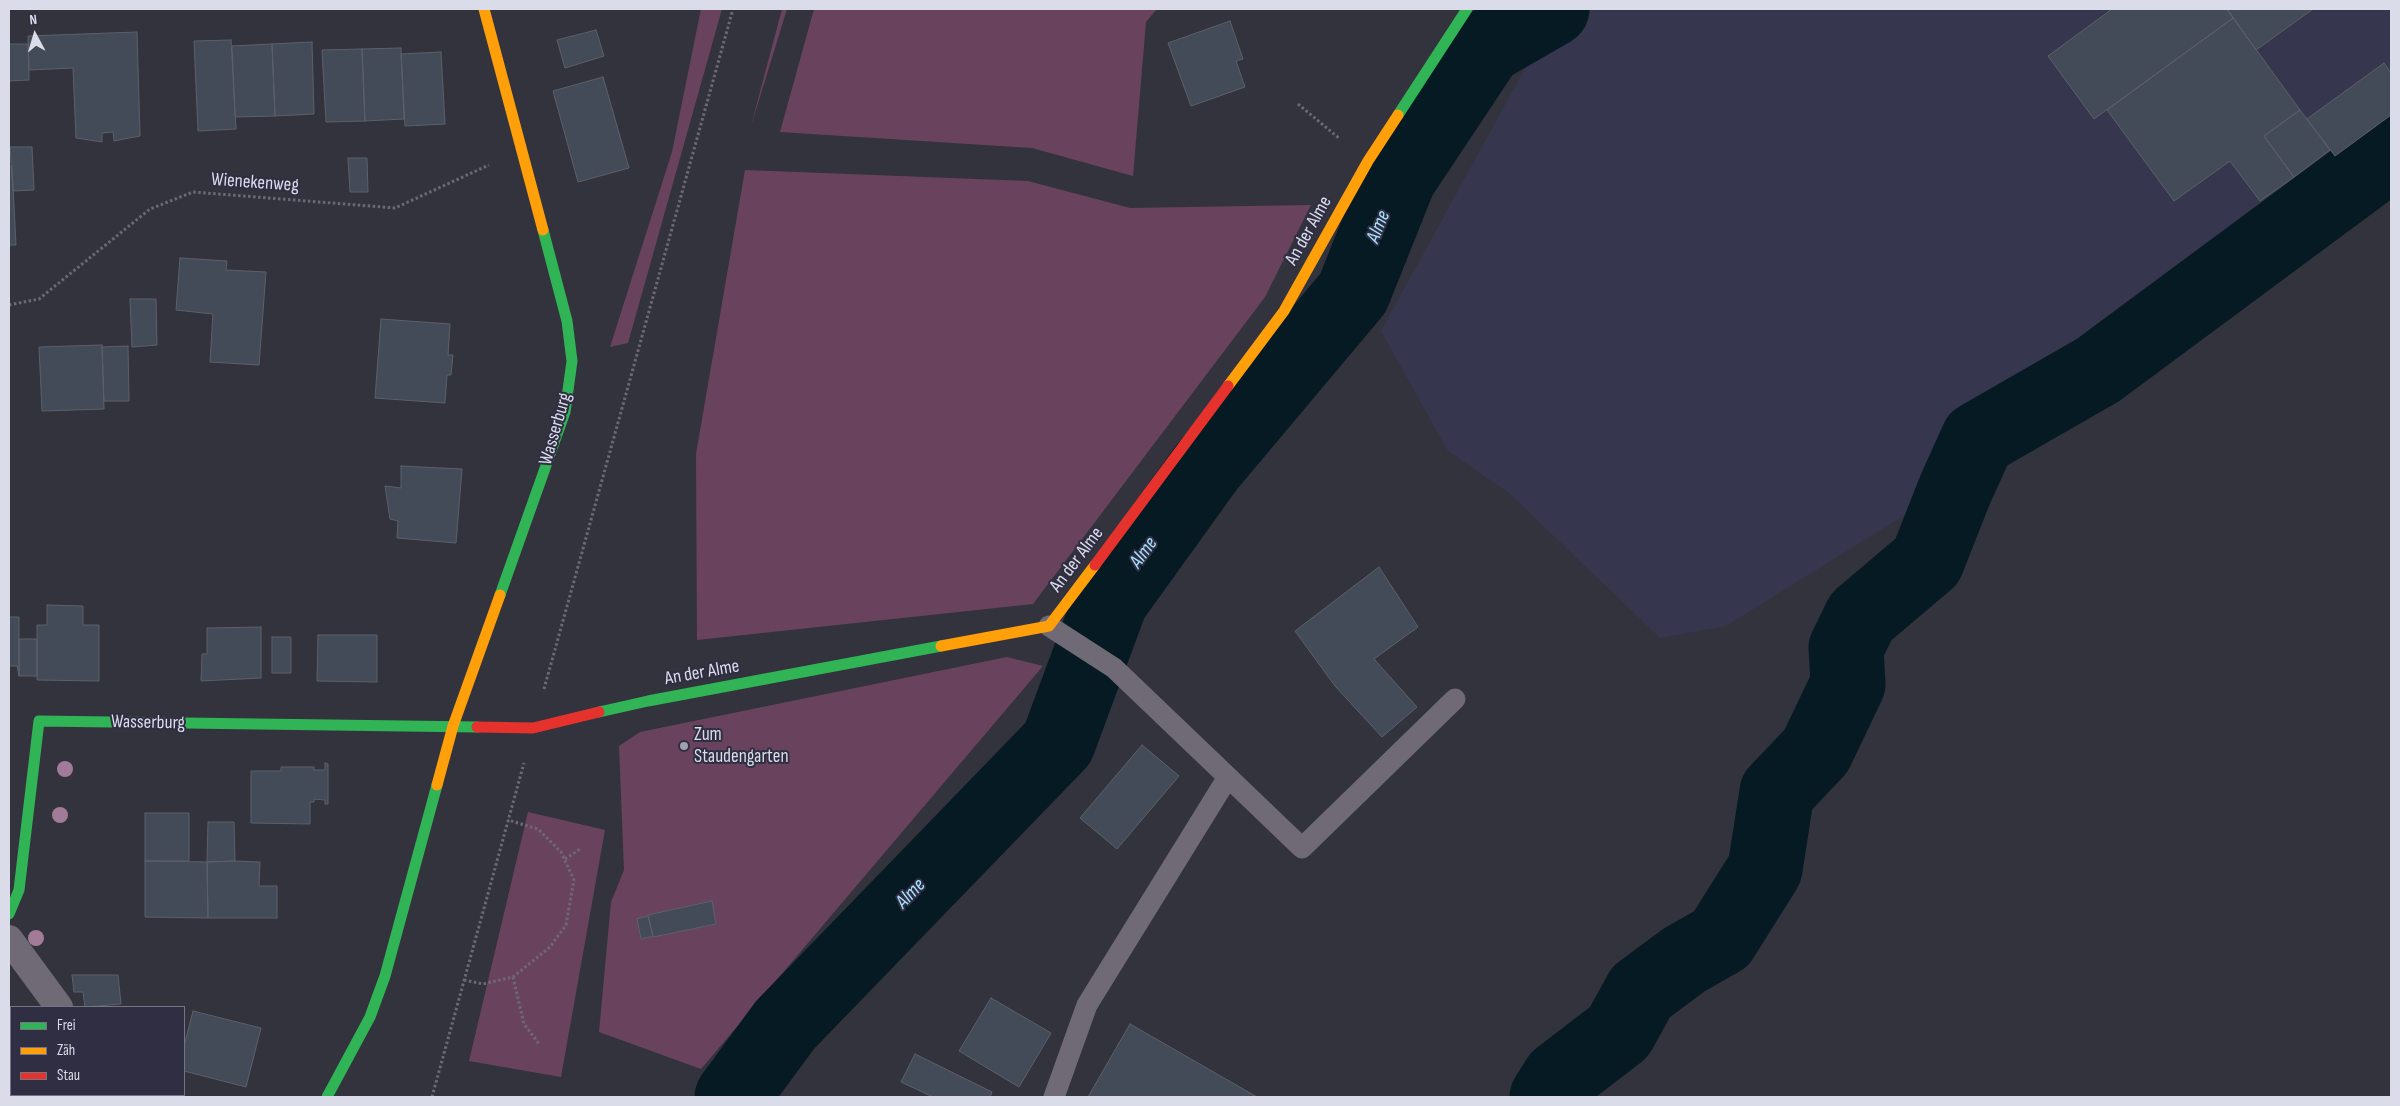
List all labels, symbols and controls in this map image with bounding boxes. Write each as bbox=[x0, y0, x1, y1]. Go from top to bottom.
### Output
north arrow bbox=[10, 10, 60, 60]
text: N bbox=[29, 11, 38, 28]
street label: Wienekenweg bbox=[210, 169, 300, 197]
street label: An der Alme bbox=[1281, 192, 1337, 270]
water label: Alme bbox=[1362, 207, 1396, 247]
street label: Wasserburg bbox=[535, 390, 577, 468]
street label: An der Alme bbox=[1045, 523, 1109, 597]
water label: Alme bbox=[1125, 533, 1163, 573]
street label: An der Alme bbox=[663, 655, 741, 691]
street label: Wasserburg bbox=[111, 711, 185, 735]
place label: Zum Staudengarten bbox=[694, 724, 789, 768]
marker: Zum Staudengarten bbox=[678, 740, 690, 752]
water label: Alme bbox=[891, 874, 931, 914]
legend bbox=[10, 1006, 185, 1096]
text: Frei bbox=[57, 1016, 76, 1035]
text: Zäh bbox=[57, 1041, 75, 1060]
text: Stau bbox=[57, 1066, 80, 1085]

